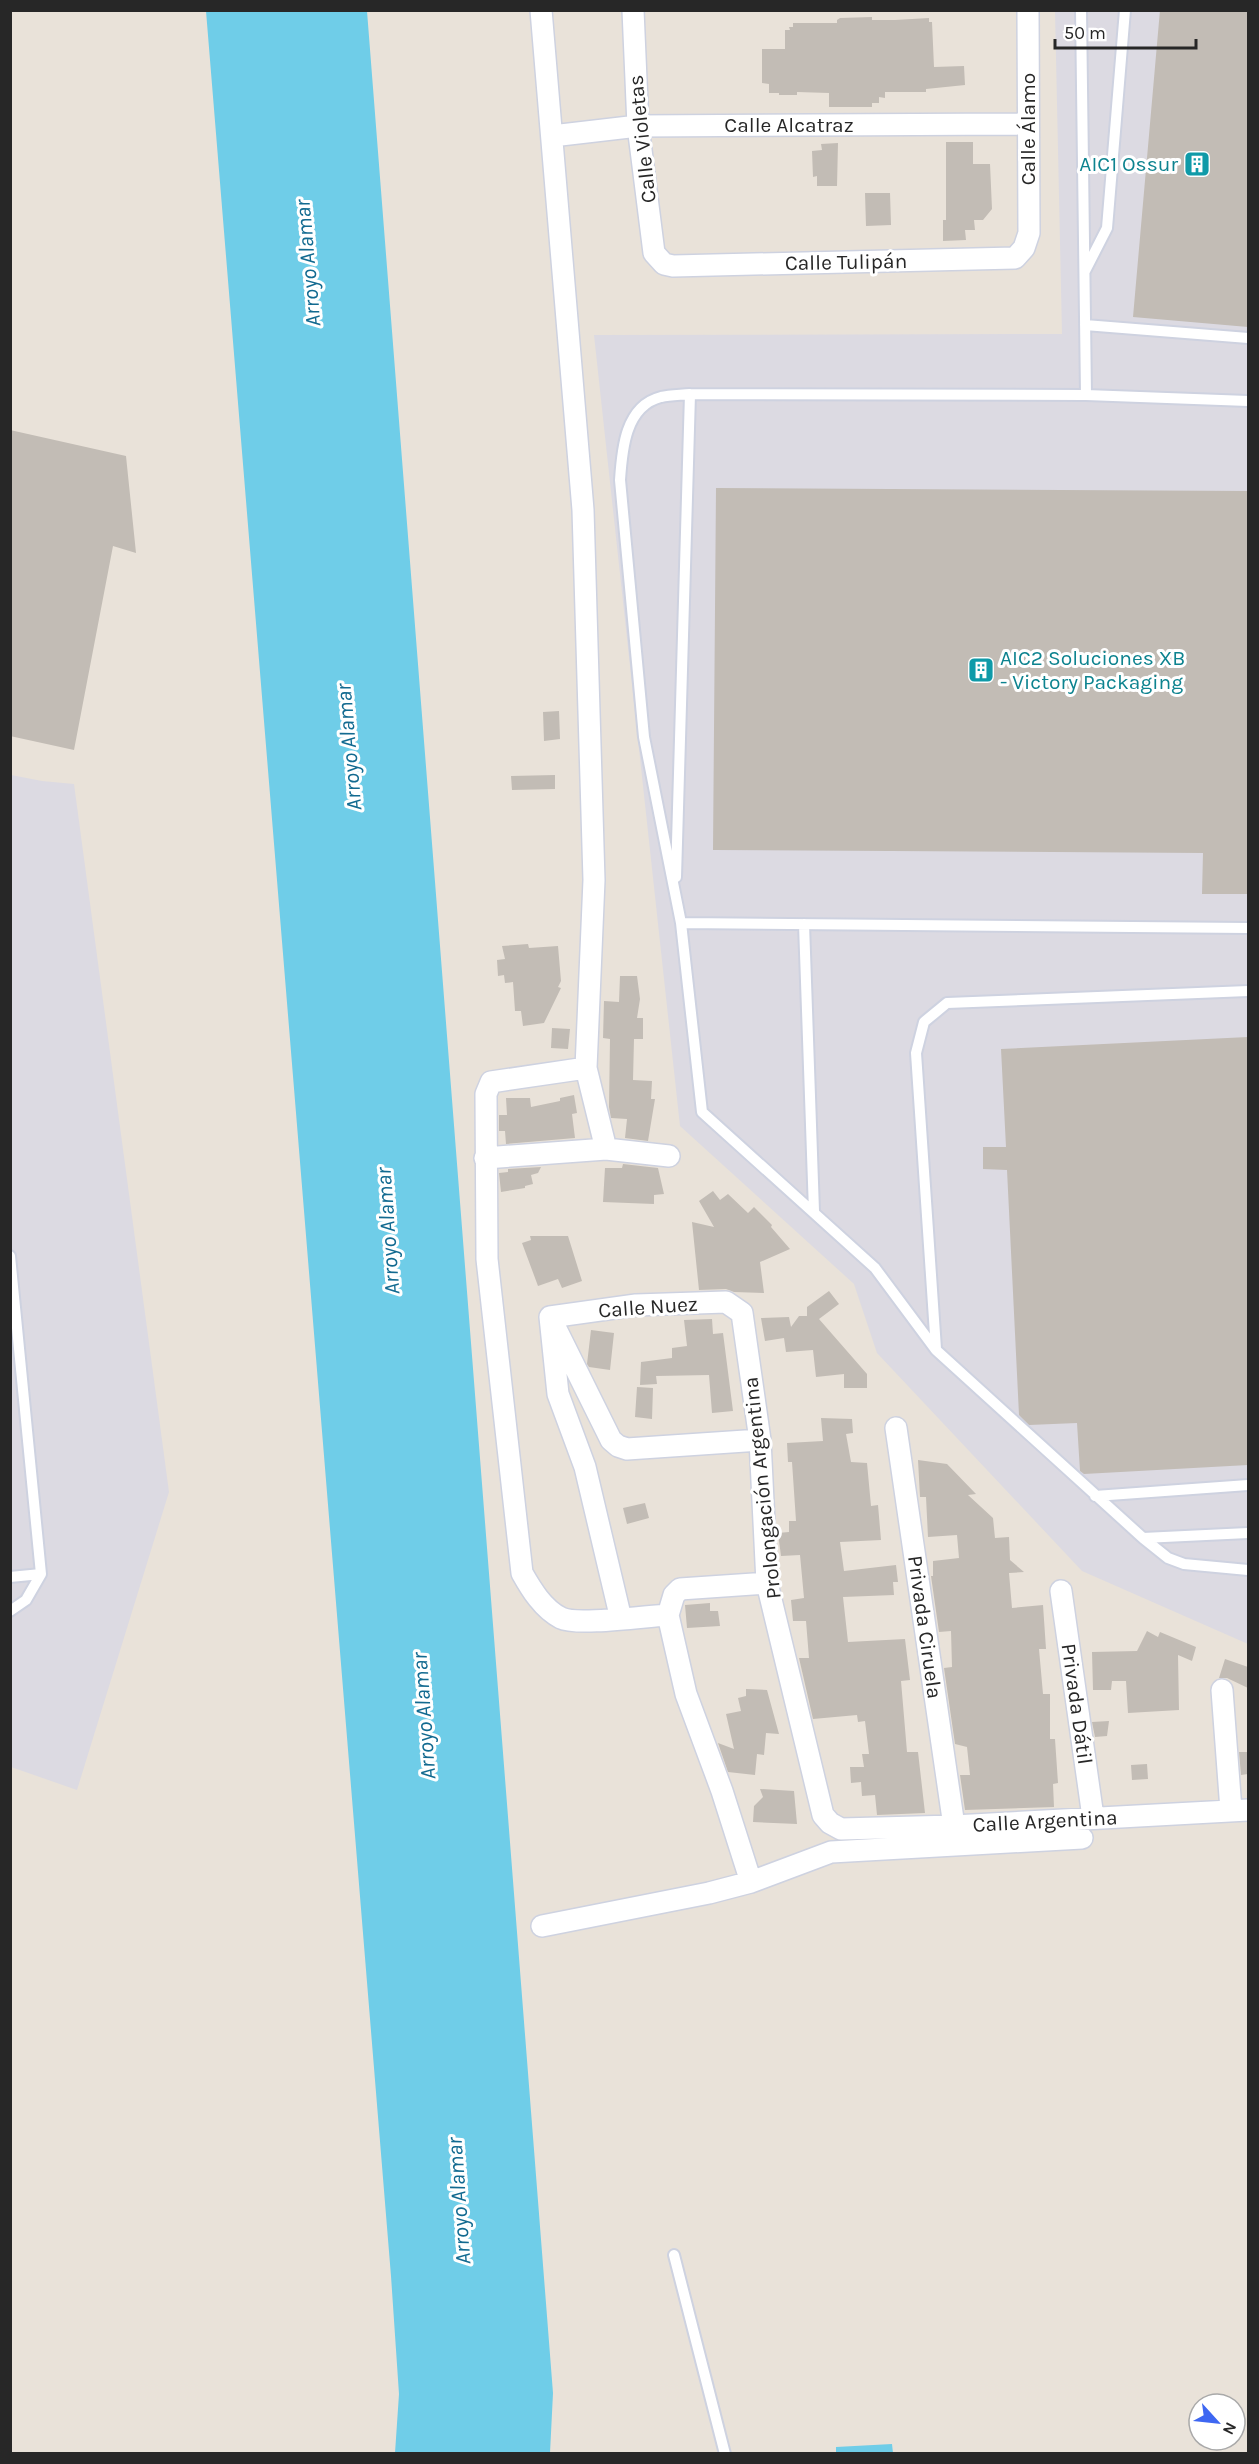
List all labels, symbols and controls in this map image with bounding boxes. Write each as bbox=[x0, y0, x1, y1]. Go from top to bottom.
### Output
scale bar bbox=[1055, 12, 1196, 50]
text: 50 m bbox=[1064, 22, 1106, 44]
street label: Calle Álamo bbox=[1016, 73, 1040, 185]
street label: Calle Violetas bbox=[623, 74, 661, 204]
street label: Calle Alcatraz bbox=[724, 113, 854, 137]
building icon: AIC1 Ossur bbox=[1182, 149, 1212, 179]
place label: AIC1 Ossur bbox=[1079, 152, 1178, 176]
water label: Arroyo Alamar bbox=[289, 197, 327, 328]
street label: Calle Tulipán bbox=[785, 249, 907, 275]
place label: AIC2 Soluciones XB - Victory Packaging bbox=[1000, 646, 1185, 694]
building icon: AIC2 Soluciones XB - Victory Packaging bbox=[966, 655, 996, 685]
water label: Arroyo Alamar bbox=[330, 681, 368, 812]
water label: Arroyo Alamar bbox=[370, 1165, 405, 1296]
street label: Calle Nuez bbox=[597, 1292, 699, 1322]
street label: Prolongación Argentina bbox=[738, 1376, 786, 1600]
street label: Privada Ciruela bbox=[903, 1554, 947, 1700]
street label: Privada Dátil bbox=[1057, 1642, 1097, 1766]
water label: Arroyo Alamar bbox=[406, 1650, 441, 1781]
street label: Calle Argentina bbox=[972, 1805, 1118, 1837]
water label: Arroyo Alamar bbox=[441, 2135, 476, 2266]
north arrow bbox=[1187, 2392, 1247, 2452]
text: N bbox=[1219, 2419, 1241, 2438]

